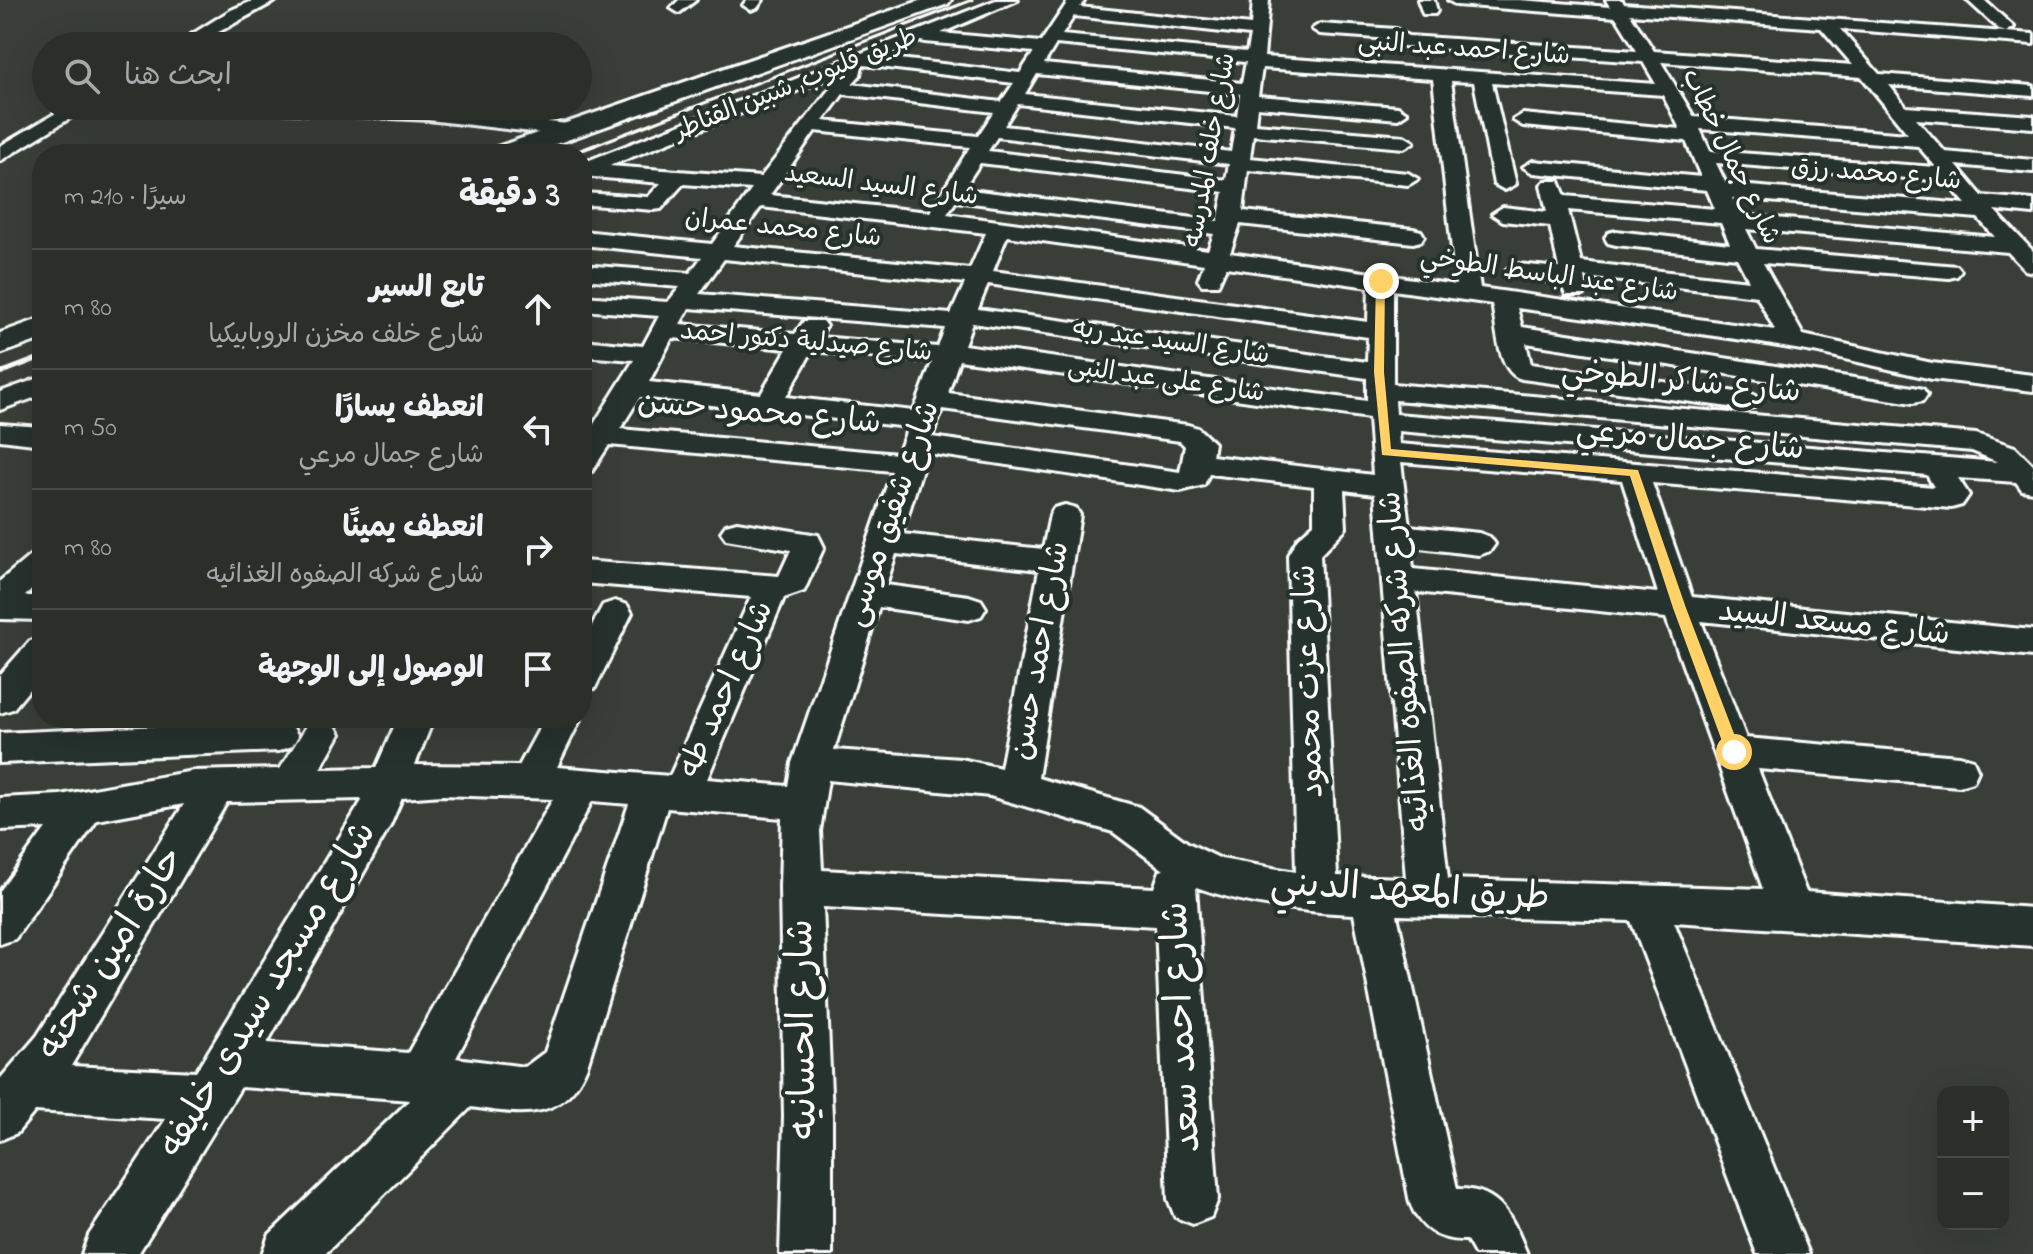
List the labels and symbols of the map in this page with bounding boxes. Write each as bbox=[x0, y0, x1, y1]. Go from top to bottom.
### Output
street label: طريق قليوب, شبين القناطر bbox=[667, 19, 923, 152]
street label: شارع احمد عبد النبى bbox=[1357, 24, 1571, 76]
street label: شارع خلف المدرسه bbox=[1175, 50, 1247, 250]
street label: شارع جمال خطاب bbox=[1671, 62, 1789, 252]
street label: شارع محمد رزق bbox=[1789, 149, 1963, 201]
street label: شارع السيد السعيد bbox=[782, 155, 980, 217]
street label: شارع محمد عمران bbox=[683, 200, 883, 258]
street label: شارع عبد الباسط الطوخي bbox=[1418, 239, 1680, 314]
route end bbox=[1363, 263, 1399, 299]
street label: شارع السيد عبد ربه bbox=[1070, 310, 1272, 376]
street label: شارع صيدلية دكتور احمد bbox=[678, 313, 934, 373]
street label: شارع على عبد النبى bbox=[1065, 348, 1267, 414]
street label: شارع شاكر الطوخي bbox=[1559, 349, 1803, 418]
street label: شارع محمود حسن bbox=[635, 380, 883, 448]
street label: شارع شفيق موسى bbox=[832, 395, 954, 633]
street label: شارع جمال مرعي bbox=[1574, 408, 1806, 475]
street label: شارع شركه الصفوه الغذائيه bbox=[1368, 489, 1444, 833]
street label: شارع احمد حسن bbox=[999, 538, 1083, 764]
street label: شارع عزت محمود bbox=[1282, 563, 1338, 799]
street label: شارع مسعد السيد bbox=[1716, 588, 1952, 660]
street label: شارع احمد طه bbox=[667, 593, 787, 787]
route start bbox=[1716, 734, 1752, 770]
street label: شارع مسجد سيدى خليفه bbox=[146, 811, 392, 1169]
street label: حارة امين شحته bbox=[24, 836, 200, 1072]
street label: طريق المعهد الديني bbox=[1269, 857, 1551, 928]
street label: شارع احمد سعد bbox=[1148, 900, 1218, 1154]
street label: شارع الحسانيه bbox=[774, 918, 834, 1140]

